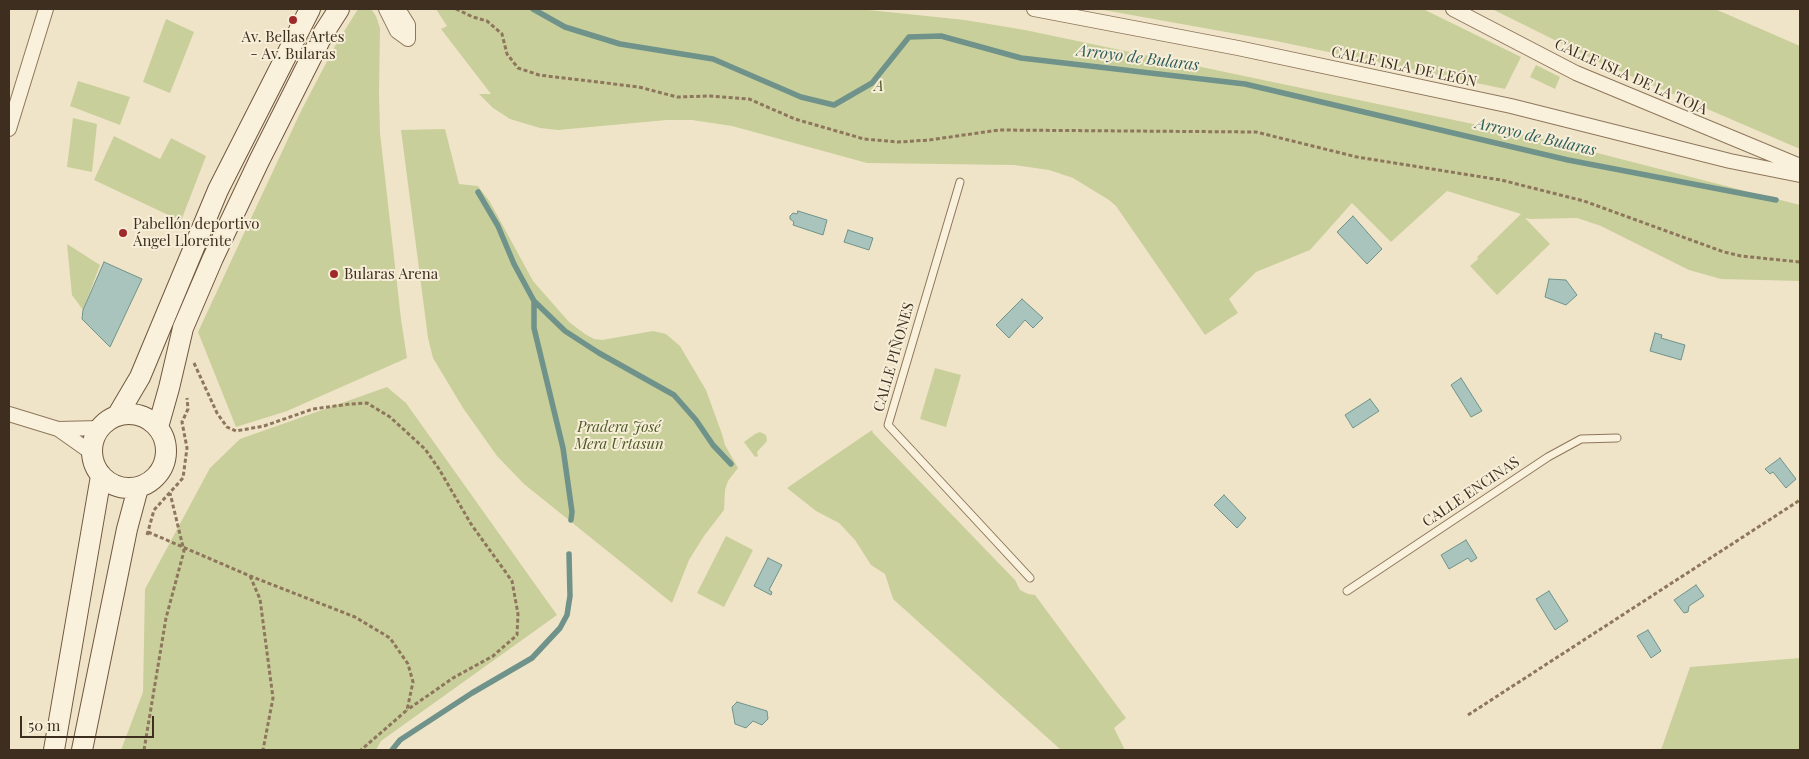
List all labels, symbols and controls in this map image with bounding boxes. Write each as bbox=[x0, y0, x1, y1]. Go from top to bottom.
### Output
marker: Av. Bellas Artes - Av. Bularas bbox=[287, 14, 299, 26]
place label: Av. Bellas Artes - Av. Bularas bbox=[242, 28, 344, 63]
street label: CALLE ISLA DE LA TOJA bbox=[1552, 35, 1710, 119]
water label: Arroyo de Bularas bbox=[1076, 41, 1200, 75]
street label: CALLE ISLA DE LEÓN bbox=[1330, 43, 1478, 91]
park label: A bbox=[874, 77, 884, 95]
water label: Arroyo de Bularas bbox=[1474, 114, 1598, 160]
place label: Pabellón deportivo Ángel Llorente bbox=[133, 215, 260, 250]
marker: Pabellón deportivo Ángel Llorente bbox=[117, 227, 129, 239]
place label: Bularas Arena bbox=[344, 265, 438, 283]
marker: Bularas Arena bbox=[328, 268, 340, 280]
street label: CALLE PIÑONES bbox=[870, 300, 918, 414]
park label: Pradera José Mera Urtasun bbox=[574, 418, 664, 453]
street label: CALLE ENCINAS bbox=[1419, 453, 1523, 531]
scale bar bbox=[22, 706, 156, 738]
text: 50 m bbox=[28, 715, 60, 735]

